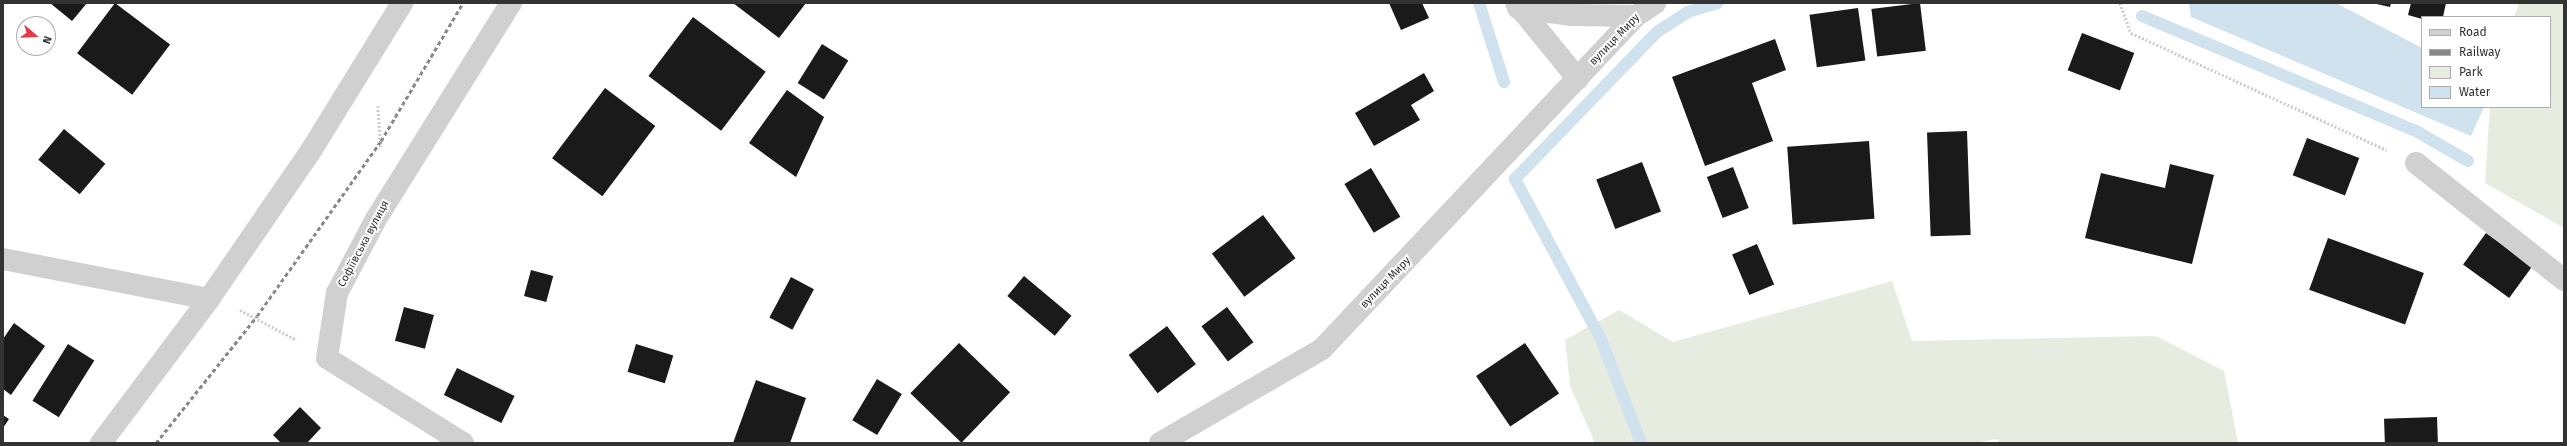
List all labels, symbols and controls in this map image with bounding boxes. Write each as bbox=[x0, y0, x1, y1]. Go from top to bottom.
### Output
street label: вулиця Миру bbox=[1587, 11, 1643, 69]
north arrow bbox=[16, 16, 56, 56]
legend bbox=[2421, 16, 2551, 108]
text: Road bbox=[2459, 25, 2487, 39]
text: N bbox=[40, 34, 54, 45]
text: Railway bbox=[2459, 45, 2500, 59]
text: Park bbox=[2459, 65, 2483, 79]
text: Water bbox=[2459, 85, 2490, 99]
street label: Софіївська вулиця bbox=[336, 199, 392, 289]
street label: вулиця Миру bbox=[1358, 254, 1414, 312]

